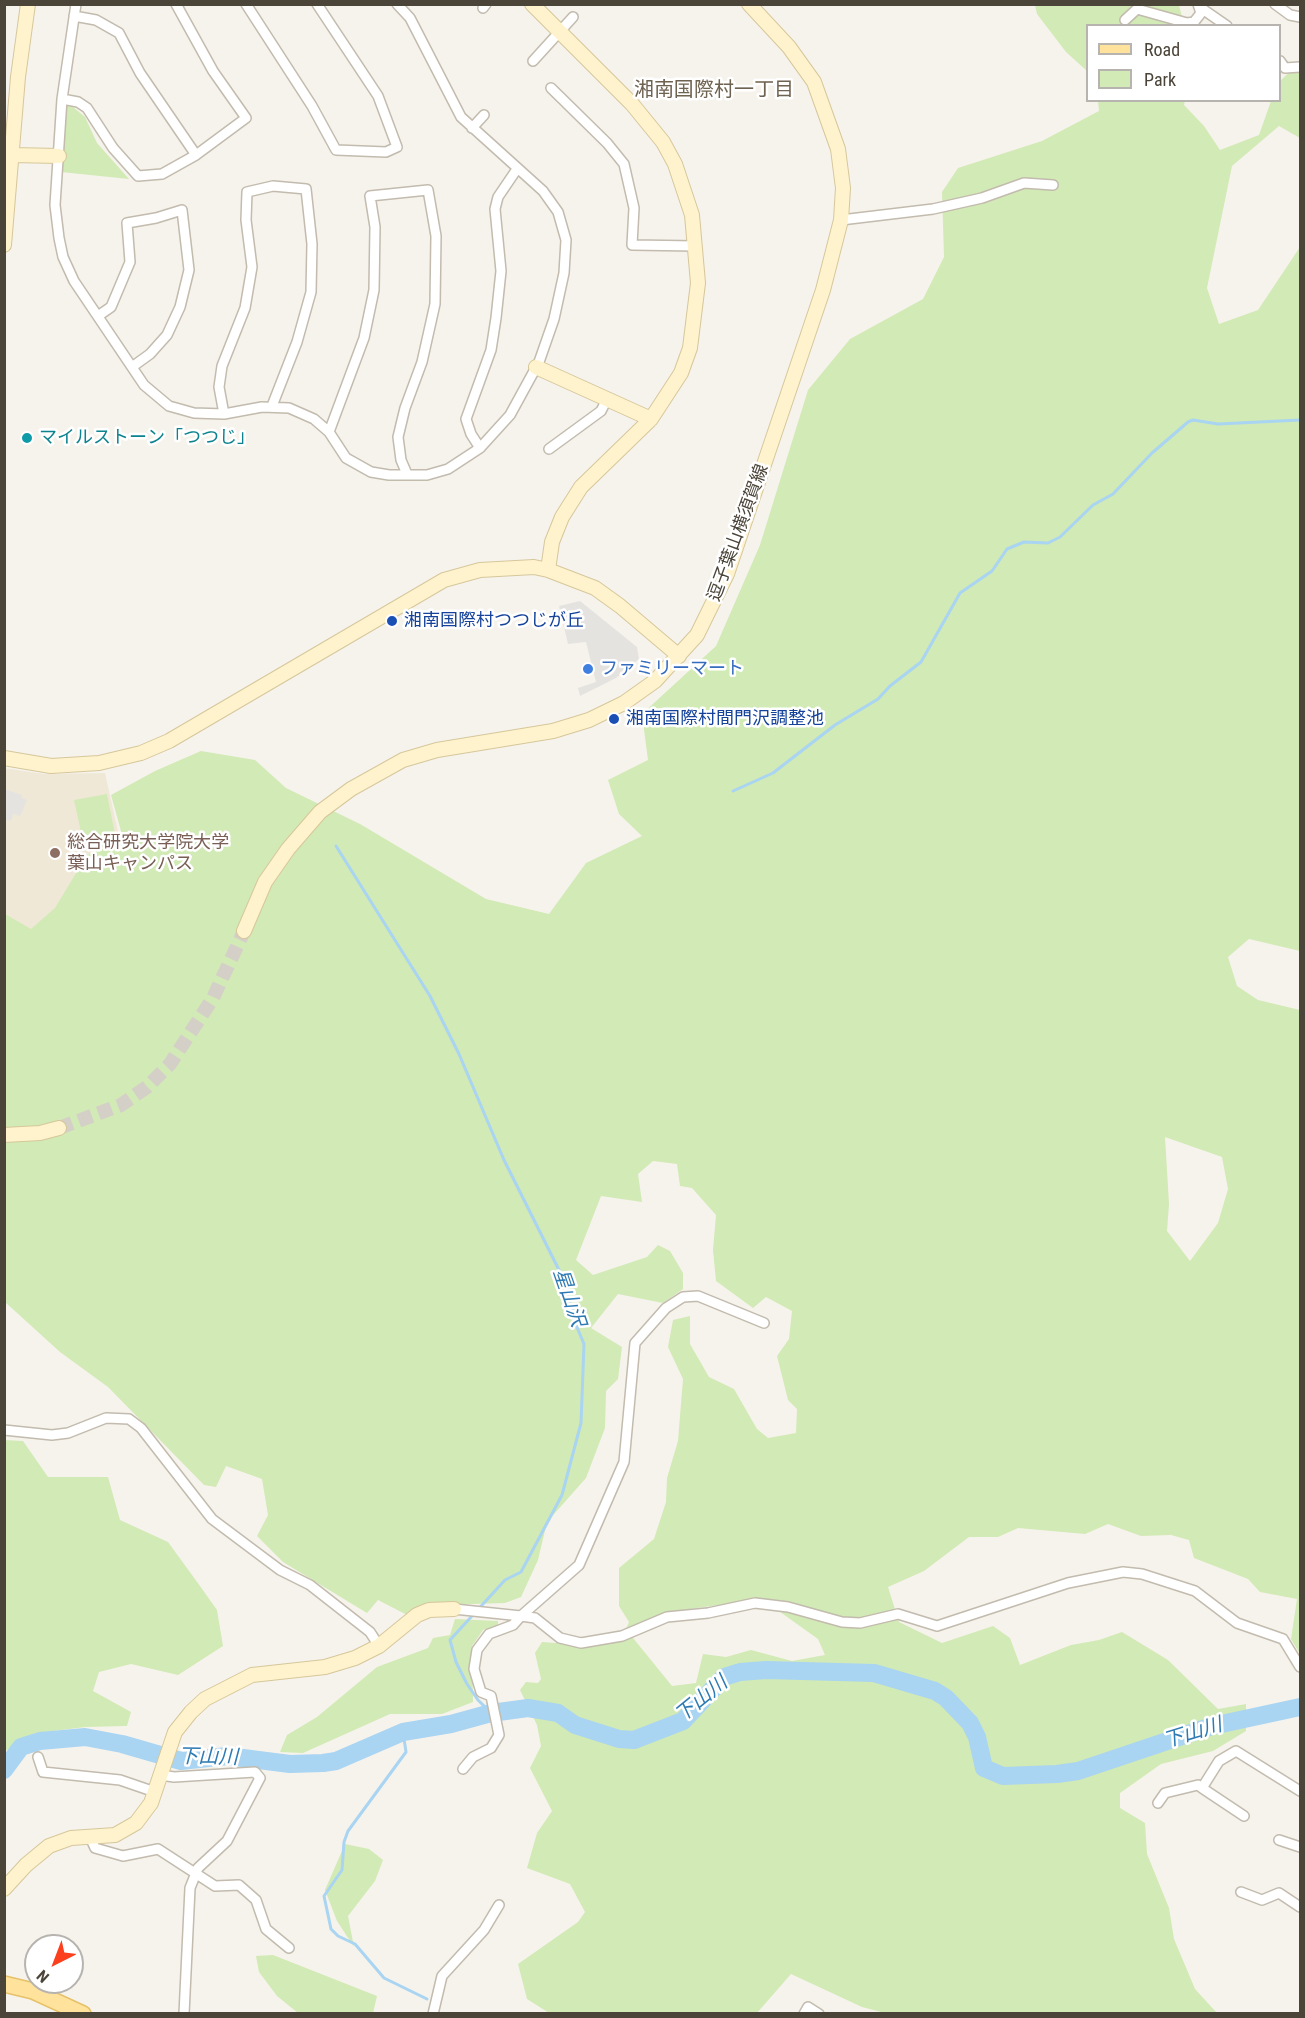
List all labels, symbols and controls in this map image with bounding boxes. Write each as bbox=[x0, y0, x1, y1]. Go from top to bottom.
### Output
legend bbox=[1086, 24, 1281, 102]
text: Road bbox=[1144, 39, 1180, 60]
text: Park bbox=[1144, 69, 1176, 90]
district label: 湘南国際村一丁目 bbox=[634, 79, 794, 103]
place label: マイルストーン「つつじ」 bbox=[39, 427, 255, 449]
marker: マイルストーン「つつじ」 bbox=[20, 431, 34, 445]
street label: 逗子葉山横須賀線 bbox=[704, 462, 774, 604]
place label: 湘南国際村つつじが丘 bbox=[404, 610, 584, 632]
marker: 湘南国際村つつじが丘 bbox=[385, 614, 399, 628]
place label: ファミリーマート bbox=[600, 658, 744, 680]
marker: ファミリーマート bbox=[581, 662, 595, 676]
place label: 湘南国際村間門沢調整池 bbox=[626, 708, 824, 730]
marker: 湘南国際村間門沢調整池 bbox=[607, 712, 621, 726]
place label: 総合研究大学院大学 葉山キャンパス bbox=[67, 832, 229, 874]
marker: 総合研究大学院大学 葉山キャンパス bbox=[48, 846, 62, 860]
water label: 星山沢 bbox=[547, 1266, 589, 1330]
water label: 下山川 bbox=[671, 1672, 733, 1728]
water label: 下山川 bbox=[1161, 1714, 1225, 1754]
water label: 下山川 bbox=[178, 1745, 238, 1771]
north arrow bbox=[24, 1934, 84, 1994]
text: N bbox=[33, 1966, 53, 1987]

